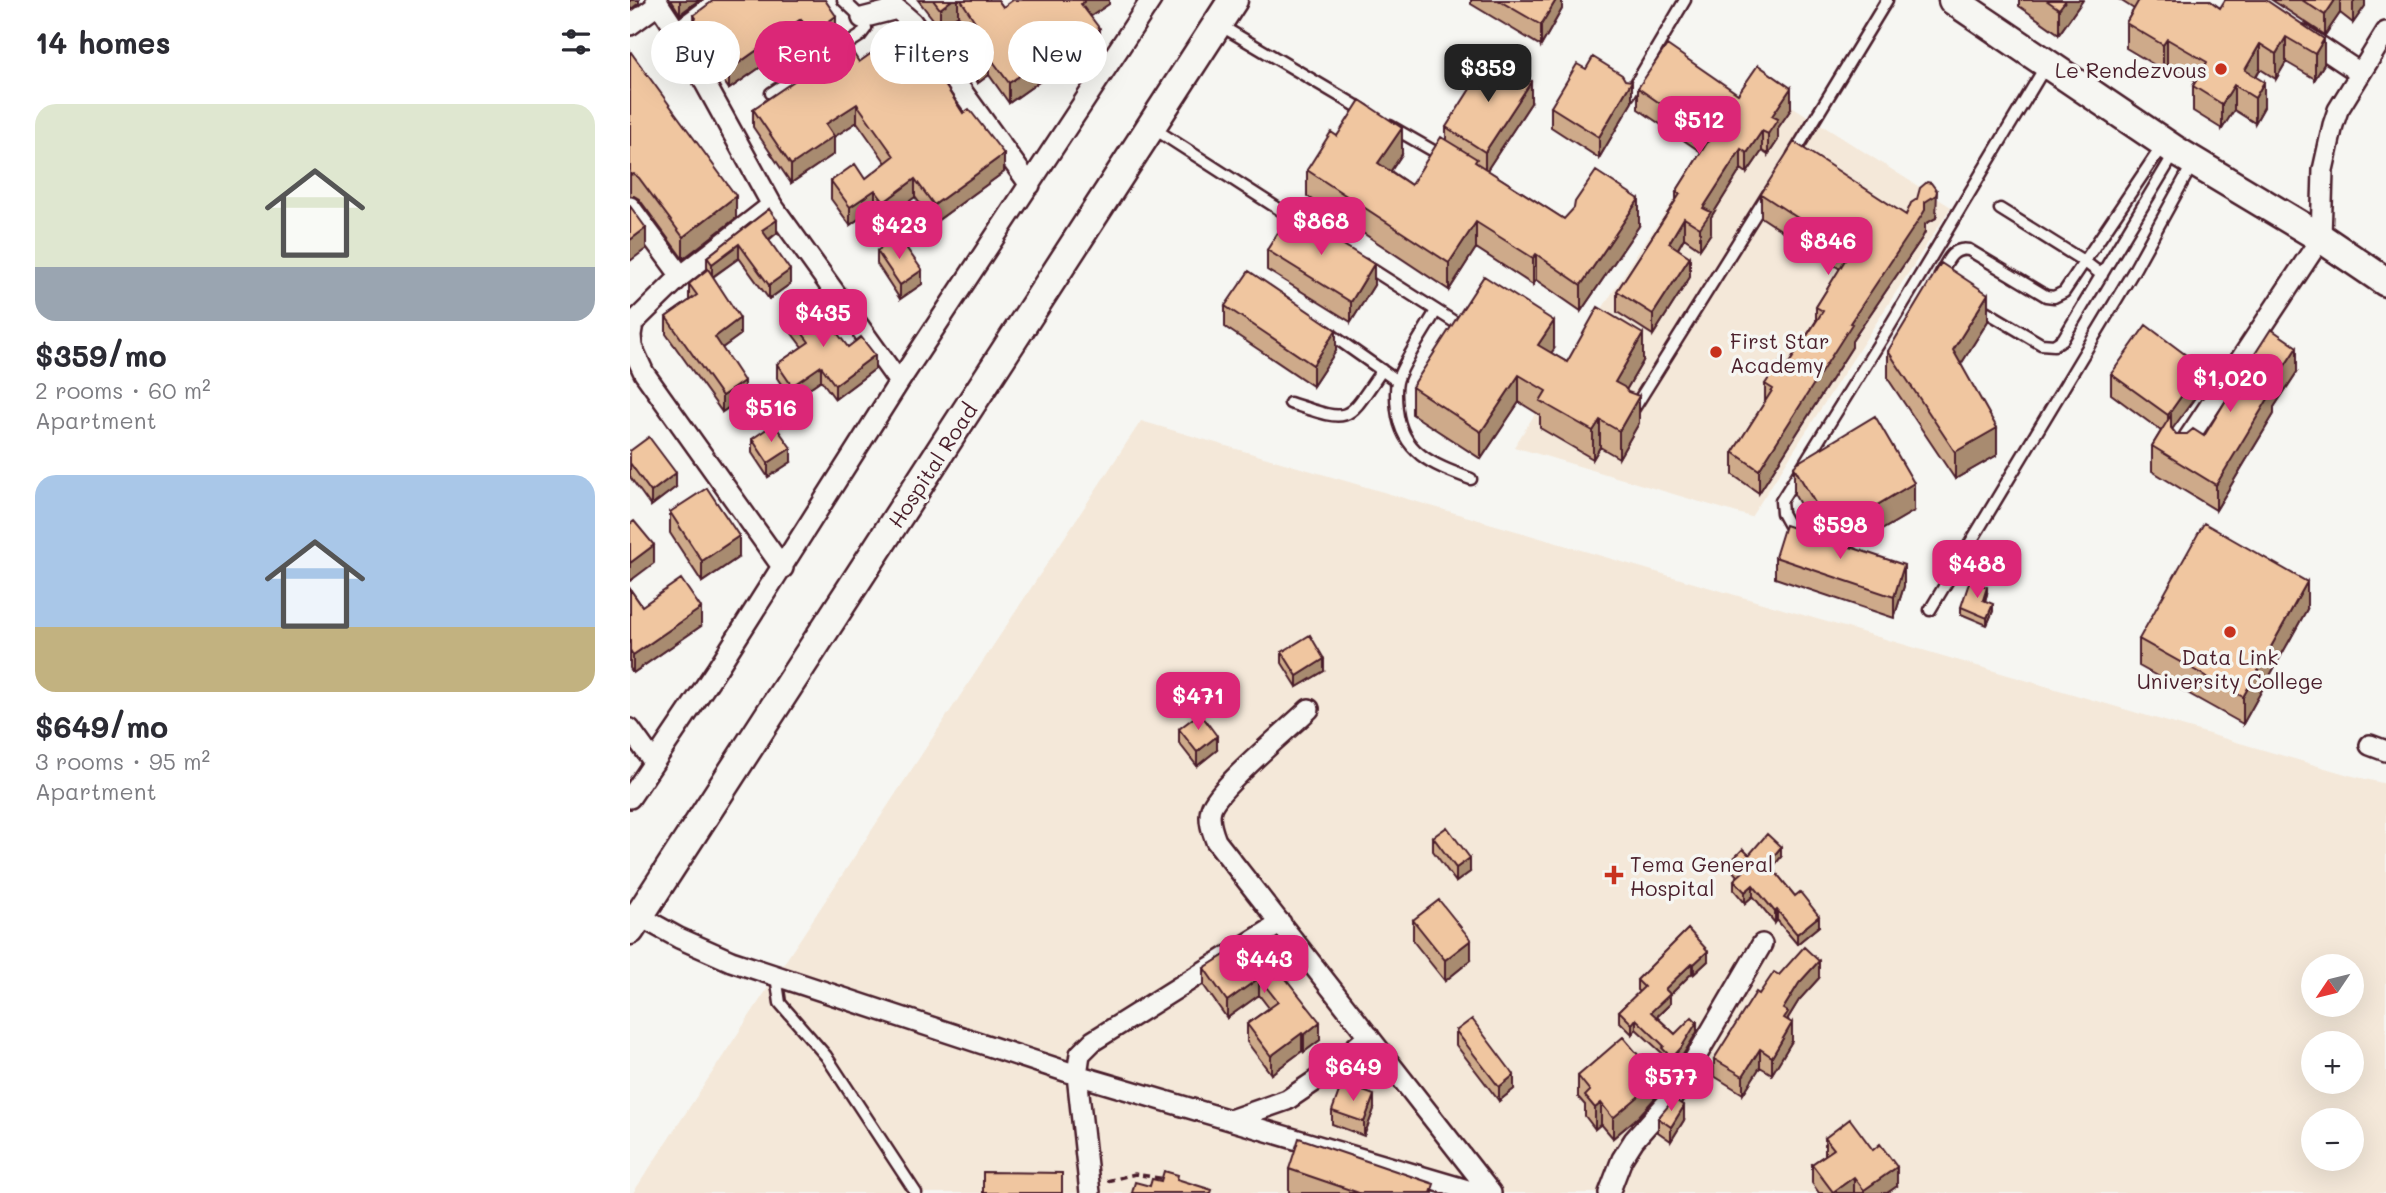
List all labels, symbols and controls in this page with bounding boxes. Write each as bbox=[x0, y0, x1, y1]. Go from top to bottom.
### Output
chip: Buy bbox=[651, 21, 740, 84]
chip: Rent bbox=[754, 21, 856, 84]
chip: Filters bbox=[870, 21, 994, 84]
chip: New bbox=[1008, 21, 1107, 84]
text: 14 homes bbox=[35, 22, 171, 62]
icon: filters bbox=[557, 23, 595, 61]
pin: $359 bbox=[1447, 44, 1529, 104]
text: $359 bbox=[1460, 52, 1516, 82]
place label: Le Rendezvous bbox=[2055, 56, 2207, 83]
marker: Le Rendezvous bbox=[2213, 61, 2229, 77]
pin: $512 bbox=[1658, 96, 1740, 156]
text: $512 bbox=[1674, 104, 1724, 134]
icon: home bbox=[252, 150, 378, 276]
pin: $868 bbox=[1280, 198, 1362, 257]
pin: $423 bbox=[858, 202, 940, 261]
text: $868 bbox=[1293, 205, 1349, 235]
text: $423 bbox=[871, 209, 927, 239]
pin: $846 bbox=[1787, 218, 1869, 277]
text: $846 bbox=[1800, 225, 1856, 255]
pin: $435 bbox=[782, 290, 864, 349]
text: $435 bbox=[795, 297, 851, 327]
place label: First Star Academy bbox=[1730, 327, 1830, 378]
text: $359/mo bbox=[35, 335, 167, 375]
marker: First Star Academy bbox=[1708, 344, 1724, 360]
pin: $1,020 bbox=[2173, 354, 2287, 414]
text: $1,020 bbox=[2193, 362, 2267, 392]
text: 2 rooms · 60 m² bbox=[35, 375, 211, 405]
pin: $516 bbox=[730, 384, 812, 444]
text: $516 bbox=[745, 392, 797, 422]
street label: Hospital Road bbox=[882, 397, 982, 533]
text: Apartment bbox=[35, 405, 157, 435]
pin: $598 bbox=[1799, 502, 1881, 561]
text: $598 bbox=[1812, 509, 1868, 539]
icon: home bbox=[252, 521, 378, 647]
pin: $488 bbox=[1936, 540, 2018, 600]
text: $488 bbox=[1948, 548, 2006, 578]
marker: Data Link University College bbox=[2222, 624, 2238, 640]
place label: Data Link University College bbox=[2137, 643, 2323, 694]
pin: $471 bbox=[1157, 672, 1239, 732]
text: $471 bbox=[1172, 680, 1224, 710]
text: $649/mo bbox=[35, 706, 168, 746]
text: 3 rooms · 95 m² bbox=[35, 746, 210, 776]
text: Apartment bbox=[35, 776, 157, 806]
place label: Tema General Hospital bbox=[1630, 850, 1773, 901]
marker: Tema General Hospital bbox=[1604, 865, 1624, 885]
pin: $443 bbox=[1223, 936, 1305, 995]
text: $443 bbox=[1235, 943, 1293, 973]
north arrow bbox=[2301, 954, 2364, 1017]
map controls bbox=[2301, 954, 2364, 1171]
button: + bbox=[2301, 1031, 2364, 1094]
pin: $649 bbox=[1312, 1044, 1394, 1103]
text: $649 bbox=[1325, 1051, 1381, 1081]
pin: $577 bbox=[1630, 1054, 1712, 1113]
text: $577 bbox=[1644, 1061, 1698, 1091]
button: − bbox=[2301, 1108, 2364, 1171]

